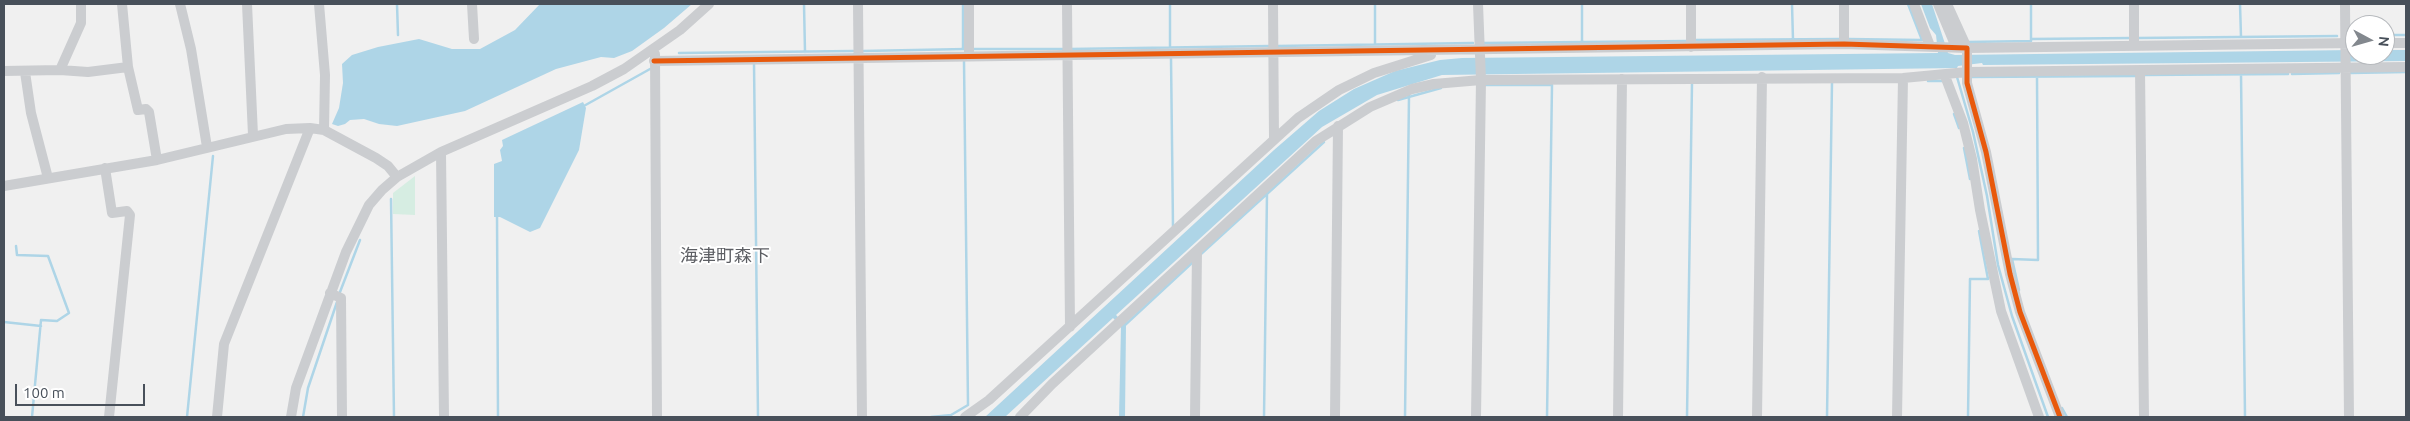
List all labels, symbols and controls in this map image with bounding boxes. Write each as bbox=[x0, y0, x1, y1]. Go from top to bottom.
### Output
north arrow bbox=[2345, 15, 2395, 65]
text: N bbox=[2375, 35, 2392, 47]
district label: 海津町森下 bbox=[680, 245, 770, 267]
scale bar bbox=[18, 374, 148, 406]
text: 100 m bbox=[23, 384, 65, 401]

